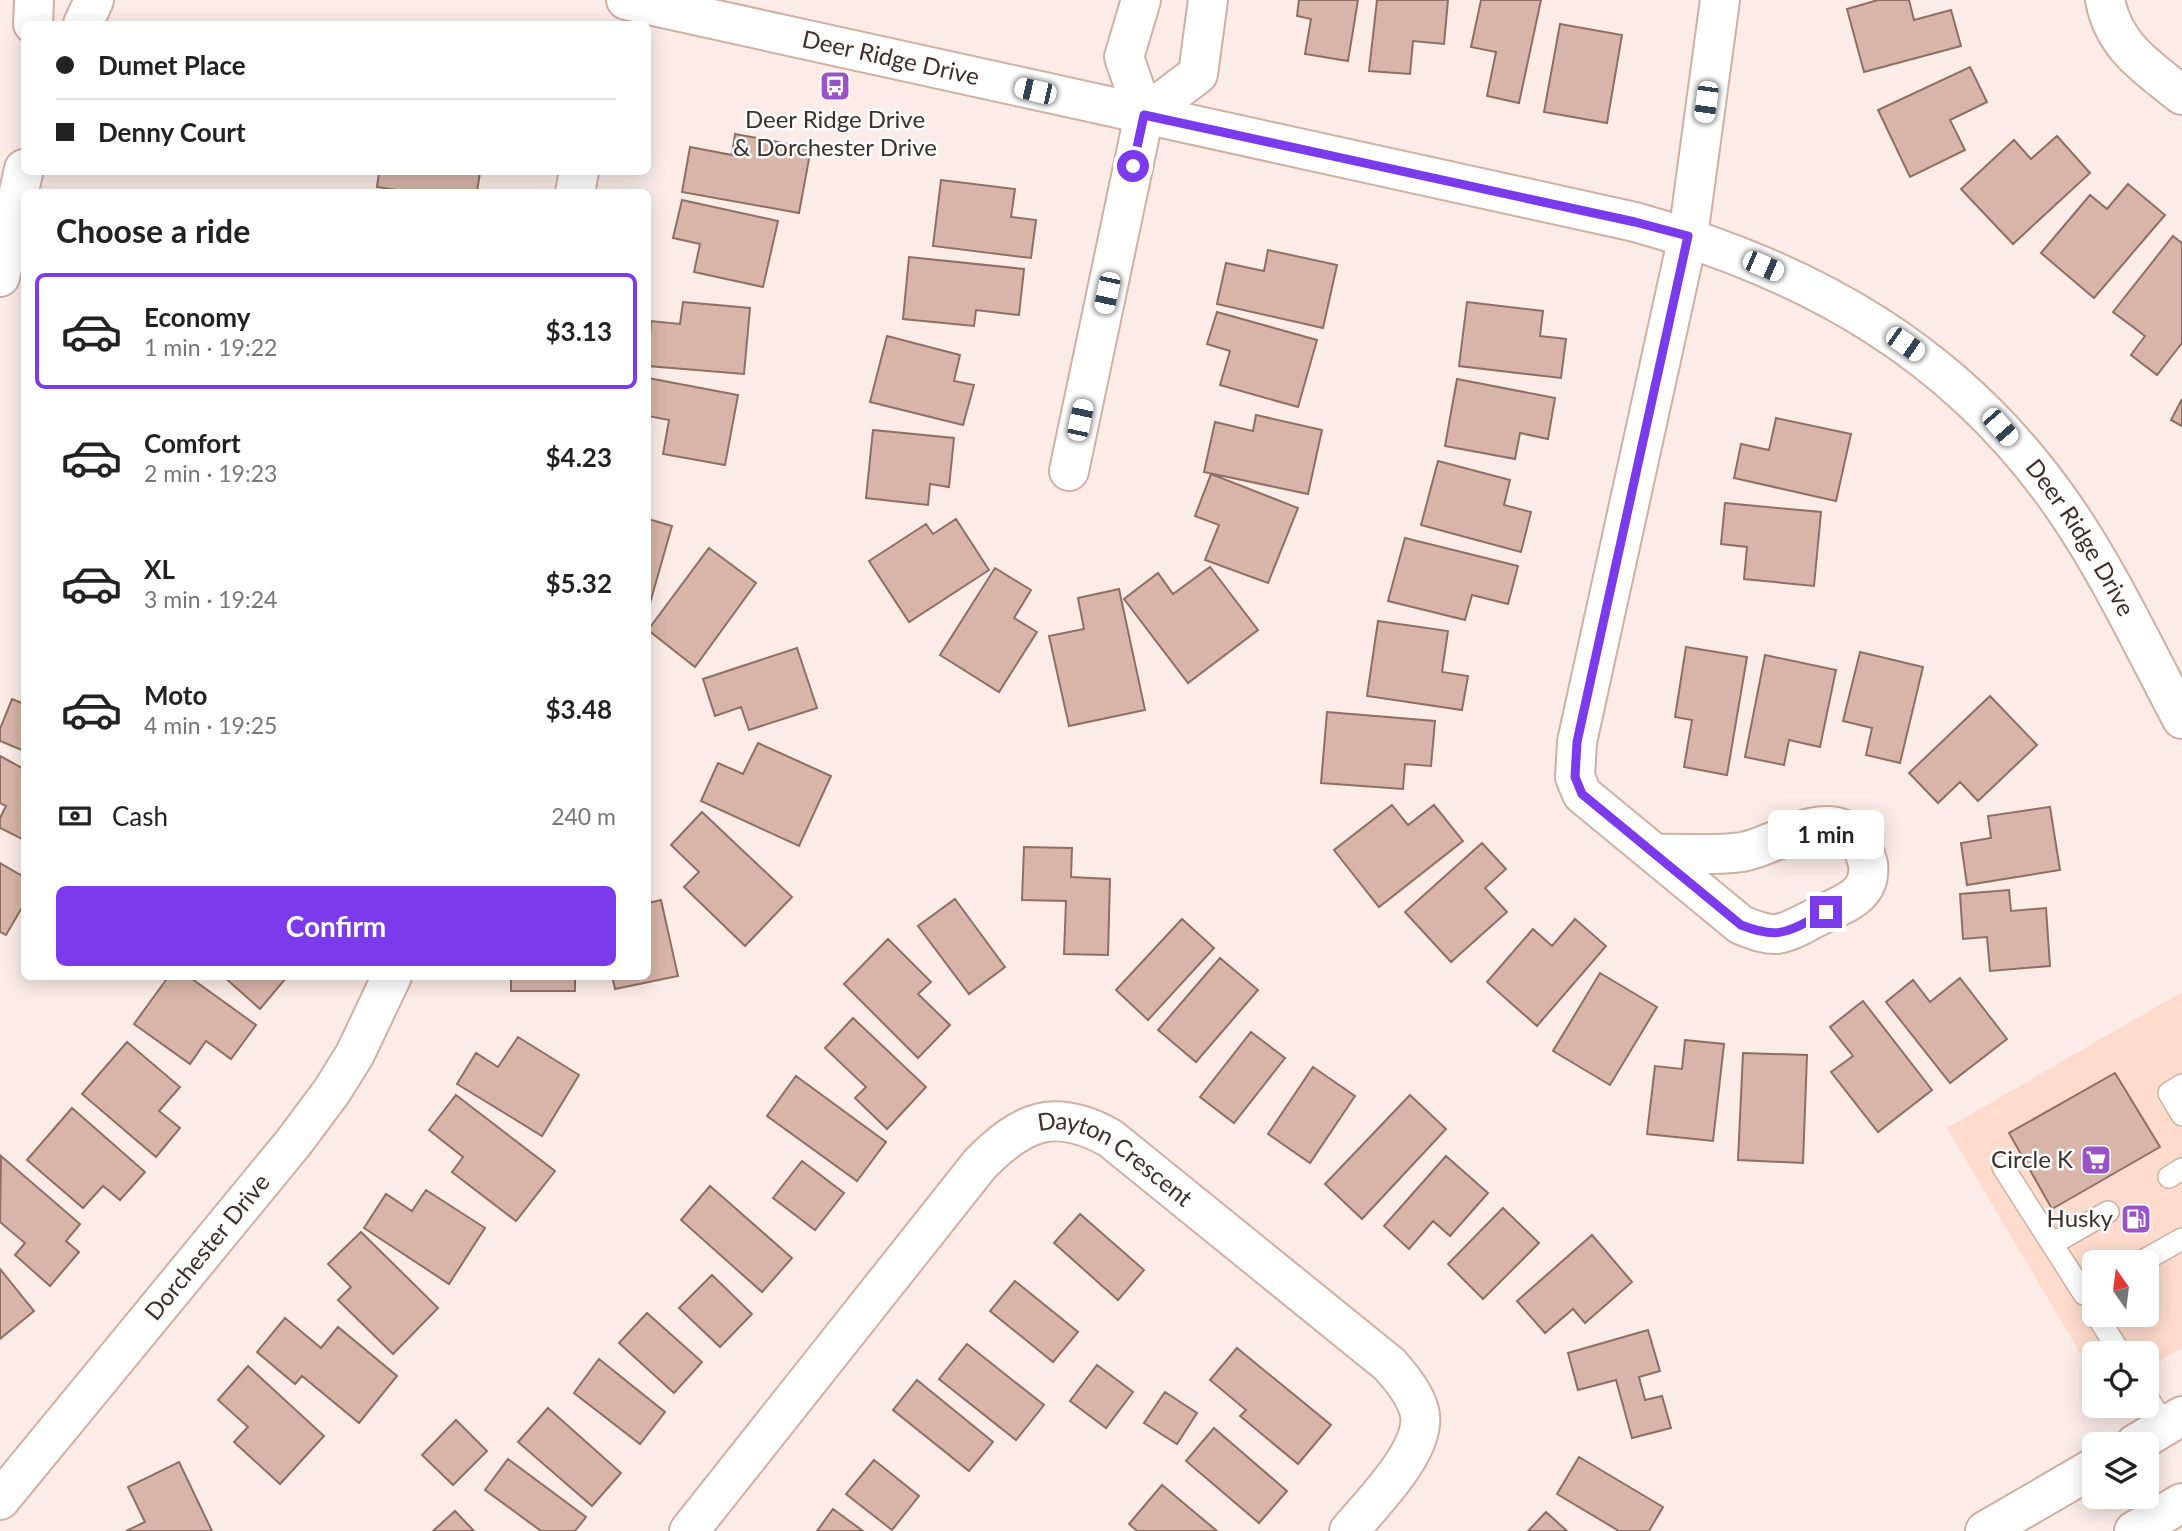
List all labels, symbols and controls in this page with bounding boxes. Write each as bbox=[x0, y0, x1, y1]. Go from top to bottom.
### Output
street label: Deer Ridge Drive bbox=[800, 23, 982, 90]
text: Dumet Place bbox=[98, 49, 246, 81]
bus stop icon: Deer Ridge Drive & Dorchester Drive bbox=[818, 69, 852, 103]
car bbox=[1013, 76, 1058, 106]
car bbox=[1693, 80, 1720, 124]
place label: Deer Ridge Drive & Dorchester Drive bbox=[733, 104, 937, 161]
text: Denny Court bbox=[98, 116, 246, 148]
route start bbox=[1117, 150, 1149, 182]
text: Choose a ride bbox=[56, 211, 250, 250]
car bbox=[1740, 248, 1787, 284]
car bbox=[1093, 270, 1122, 316]
icon: car bbox=[60, 300, 123, 363]
text: Economy bbox=[144, 301, 250, 333]
text: $3.13 bbox=[546, 315, 612, 347]
car bbox=[1882, 323, 1929, 365]
text: 1 min · 19:22 bbox=[144, 333, 277, 361]
car bbox=[1066, 397, 1095, 443]
car bbox=[1979, 404, 2022, 450]
icon: car bbox=[60, 426, 123, 489]
text: Comfort bbox=[144, 427, 241, 459]
text: $4.23 bbox=[546, 441, 612, 473]
street label: Deer Ridge Drive bbox=[2020, 453, 2142, 620]
text: 2 min · 19:23 bbox=[144, 459, 277, 487]
icon: car bbox=[60, 552, 123, 615]
text: XL bbox=[144, 553, 175, 585]
text: $5.32 bbox=[546, 567, 612, 599]
text: 3 min · 19:24 bbox=[144, 585, 277, 613]
icon: car bbox=[60, 678, 123, 741]
text: Moto bbox=[144, 679, 207, 711]
text: $3.48 bbox=[546, 693, 612, 725]
text: 4 min · 19:25 bbox=[144, 711, 277, 739]
icon: cash bbox=[56, 797, 94, 835]
text: Cash bbox=[112, 800, 168, 832]
text: 240 m bbox=[551, 802, 616, 830]
callout: 1 min bbox=[1768, 810, 1884, 860]
text: 1 min bbox=[1797, 820, 1855, 848]
button: Confirm bbox=[56, 886, 616, 966]
route end bbox=[1810, 896, 1842, 928]
street label: Dayton Crescent bbox=[1035, 1105, 1199, 1212]
supermarket icon: Circle K bbox=[2079, 1143, 2113, 1177]
place label: Circle K bbox=[1991, 1144, 2073, 1173]
street label: Dorchester Drive bbox=[138, 1167, 275, 1325]
fuel station icon: Husky bbox=[2119, 1202, 2153, 1236]
place label: Husky bbox=[2047, 1203, 2114, 1232]
north arrow bbox=[2082, 1250, 2160, 1326]
map controls bbox=[2082, 1250, 2159, 1509]
button: locate bbox=[2082, 1341, 2159, 1418]
button: layers bbox=[2082, 1432, 2159, 1509]

